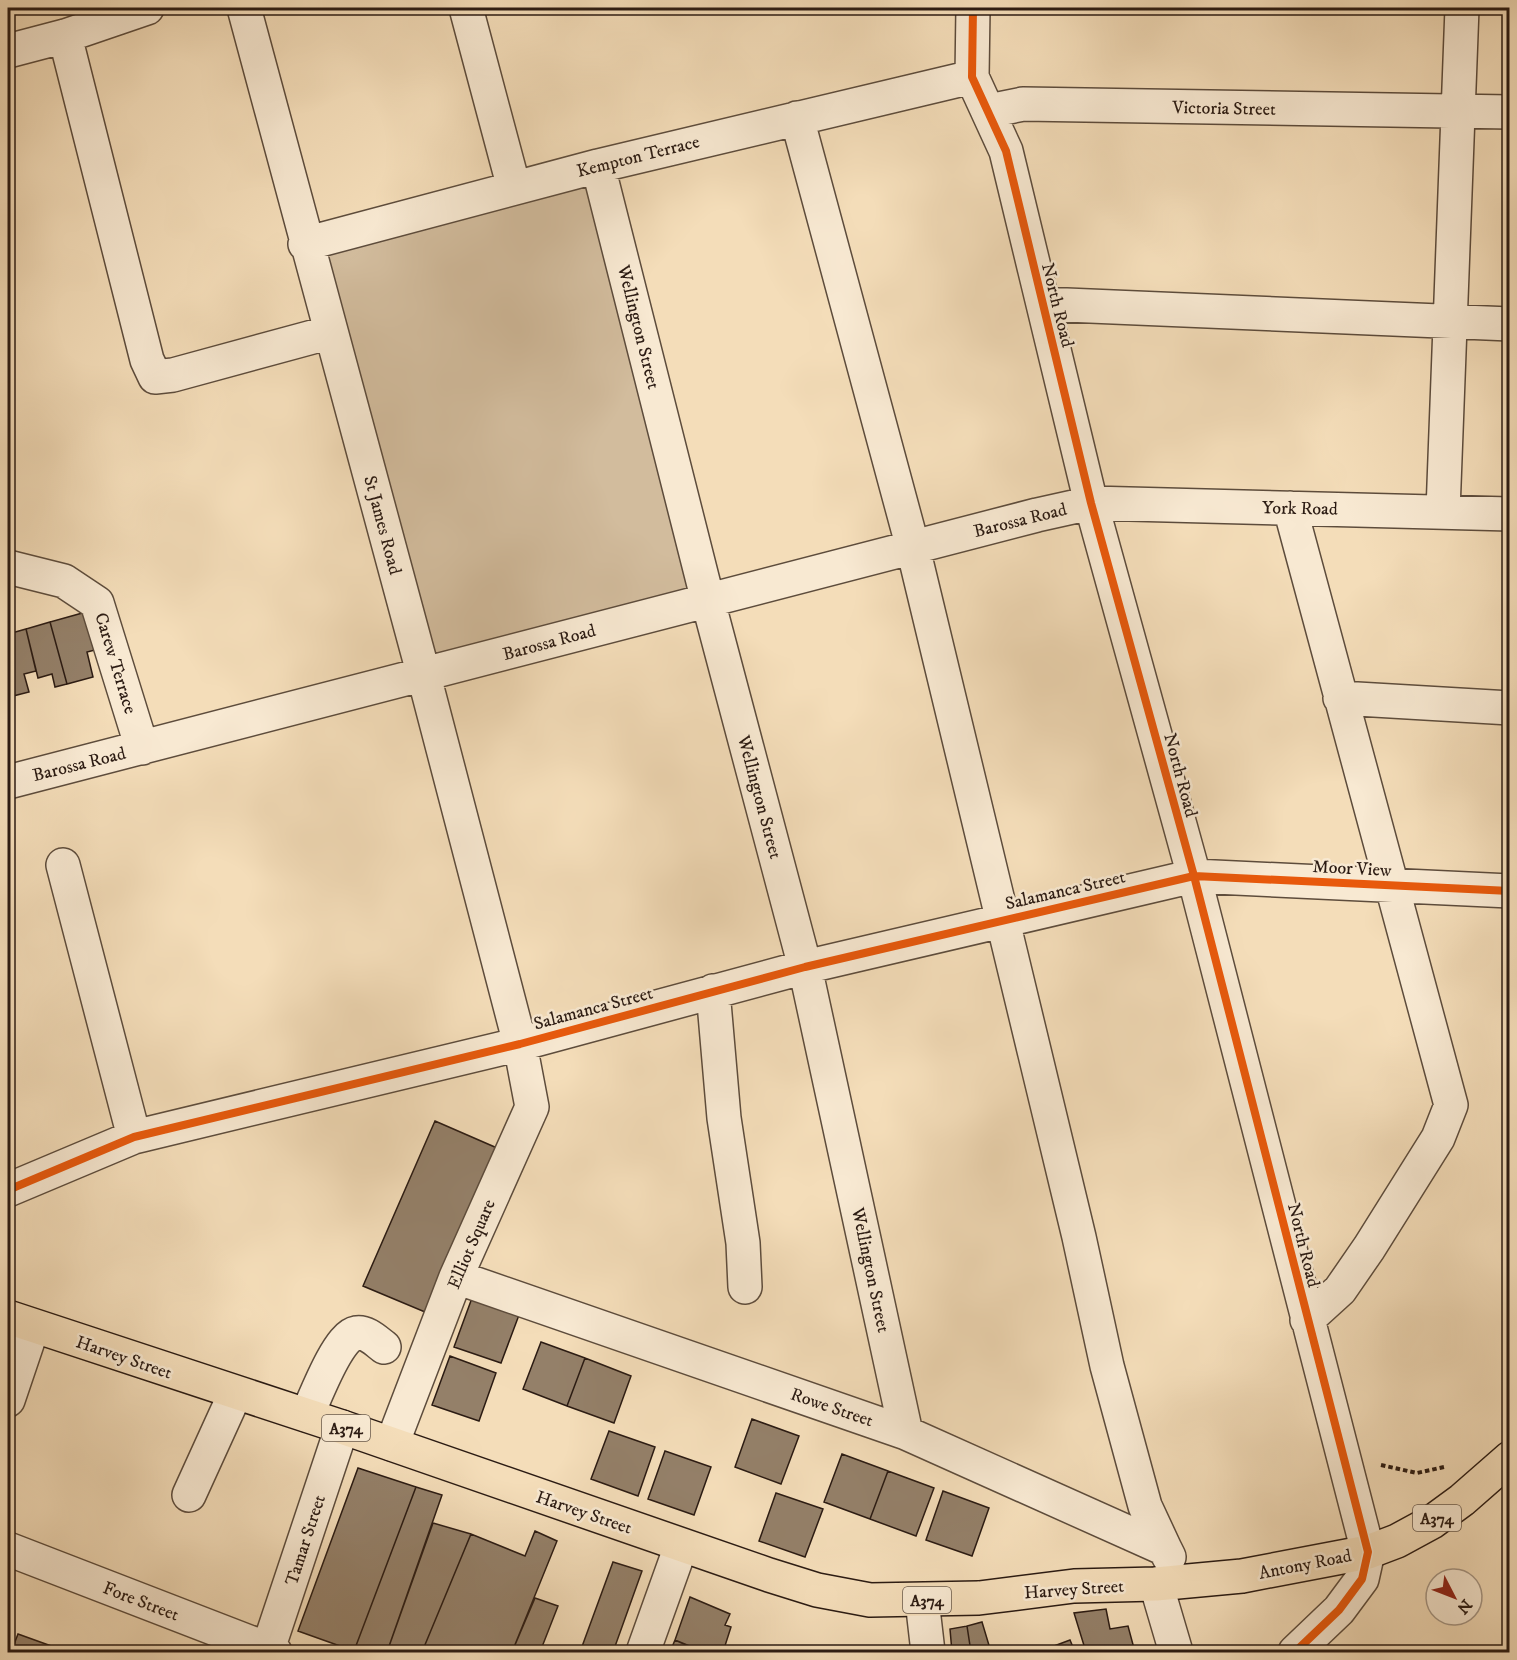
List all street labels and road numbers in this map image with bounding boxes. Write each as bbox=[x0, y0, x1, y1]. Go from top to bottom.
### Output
street label: Victoria Street bbox=[1171, 97, 1276, 121]
street label: Kempton Terrace bbox=[575, 131, 702, 183]
street label: North Road bbox=[1036, 261, 1078, 350]
street label: Wellington Street bbox=[612, 262, 664, 392]
street label: St James Road bbox=[358, 473, 406, 577]
street label: York Road bbox=[1262, 497, 1338, 521]
street label: Barossa Road bbox=[971, 499, 1069, 543]
street label: Carew Terrace bbox=[89, 610, 141, 717]
street label: Barossa Road bbox=[500, 620, 598, 666]
street label: North Road bbox=[1158, 731, 1202, 820]
street label: Wellington Street bbox=[732, 732, 786, 862]
street label: Barossa Road bbox=[30, 743, 128, 787]
street label: Moor View bbox=[1312, 856, 1392, 882]
street label: Salamanca Street bbox=[1003, 866, 1128, 915]
street label: Salamanca Street bbox=[531, 982, 655, 1035]
street label: Elliot Square bbox=[443, 1196, 501, 1293]
street label: North Road bbox=[1282, 1201, 1324, 1290]
street label: Wellington Street bbox=[846, 1205, 894, 1335]
street label: Harvey Street bbox=[73, 1331, 175, 1385]
street label: Rowe Street bbox=[787, 1384, 876, 1432]
road number: A374 bbox=[322, 1415, 370, 1441]
street label: Harvey Street bbox=[533, 1486, 635, 1540]
street label: Tamar Street bbox=[281, 1492, 331, 1588]
road number: A374 bbox=[1413, 1505, 1461, 1531]
street label: Antony Road bbox=[1257, 1545, 1354, 1585]
street label: Harvey Street bbox=[1023, 1576, 1125, 1604]
street label: Fore Street bbox=[99, 1577, 182, 1627]
road number: A374 bbox=[903, 1587, 951, 1613]

